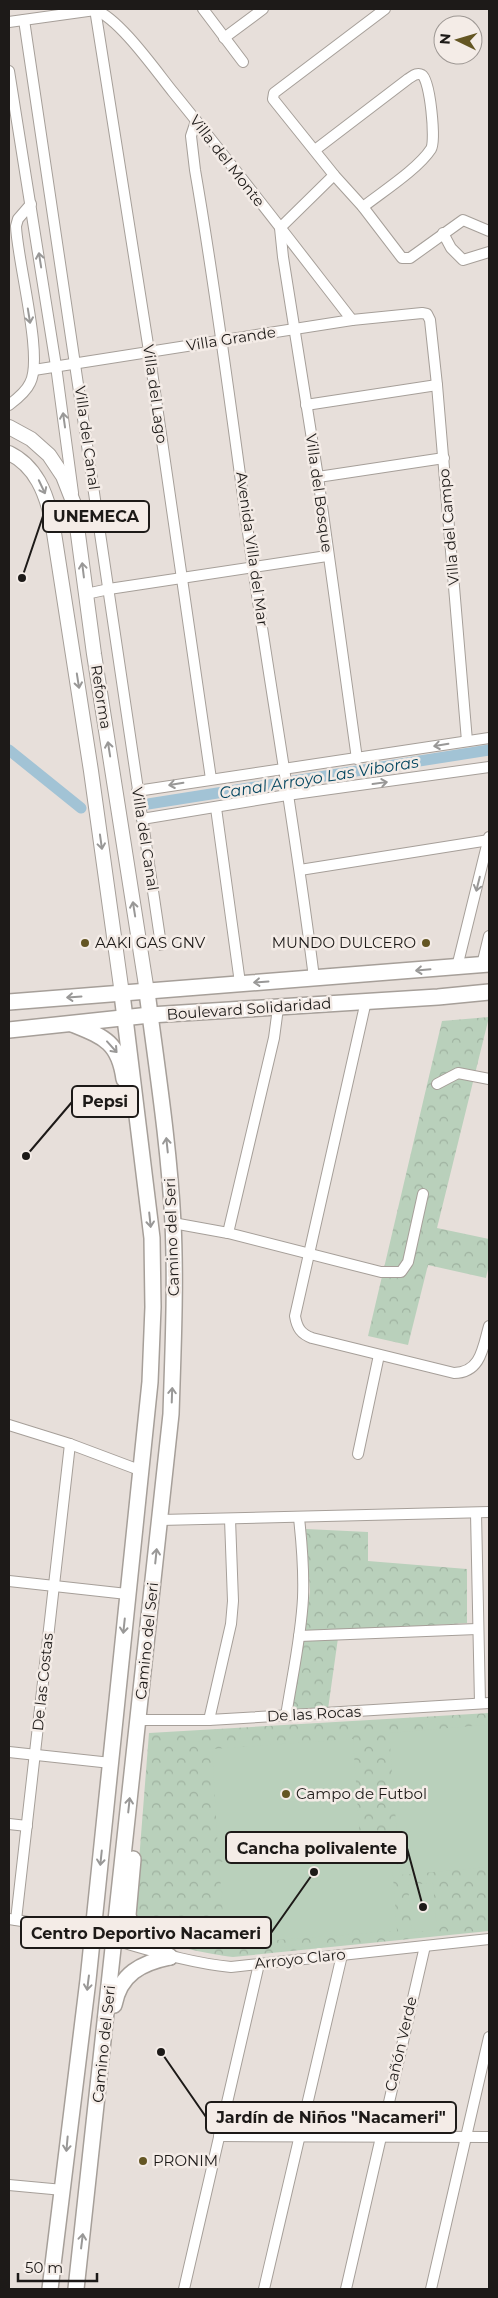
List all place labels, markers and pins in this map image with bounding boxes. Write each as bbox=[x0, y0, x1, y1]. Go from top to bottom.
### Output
callout: UNEMECA bbox=[43, 501, 149, 532]
place label: AAKI GAS GNV bbox=[95, 933, 206, 952]
place label: MUNDO DULCERO bbox=[272, 933, 416, 952]
marker: AAKI GAS GNV bbox=[79, 937, 91, 949]
marker: MUNDO DULCERO bbox=[420, 937, 432, 949]
callout: Pepsi bbox=[72, 1086, 138, 1117]
place label: Campo de Futbol bbox=[296, 1784, 427, 1803]
marker: Campo de Futbol bbox=[280, 1788, 292, 1800]
callout: Cancha polivalente bbox=[226, 1832, 407, 1863]
callout: Centro Deportivo Nacameri bbox=[21, 1917, 271, 1948]
callout: Jardín de Niños "Nacameri" bbox=[206, 2102, 456, 2133]
place label: PRONIM bbox=[153, 2151, 218, 2170]
marker: PRONIM bbox=[137, 2155, 149, 2167]

